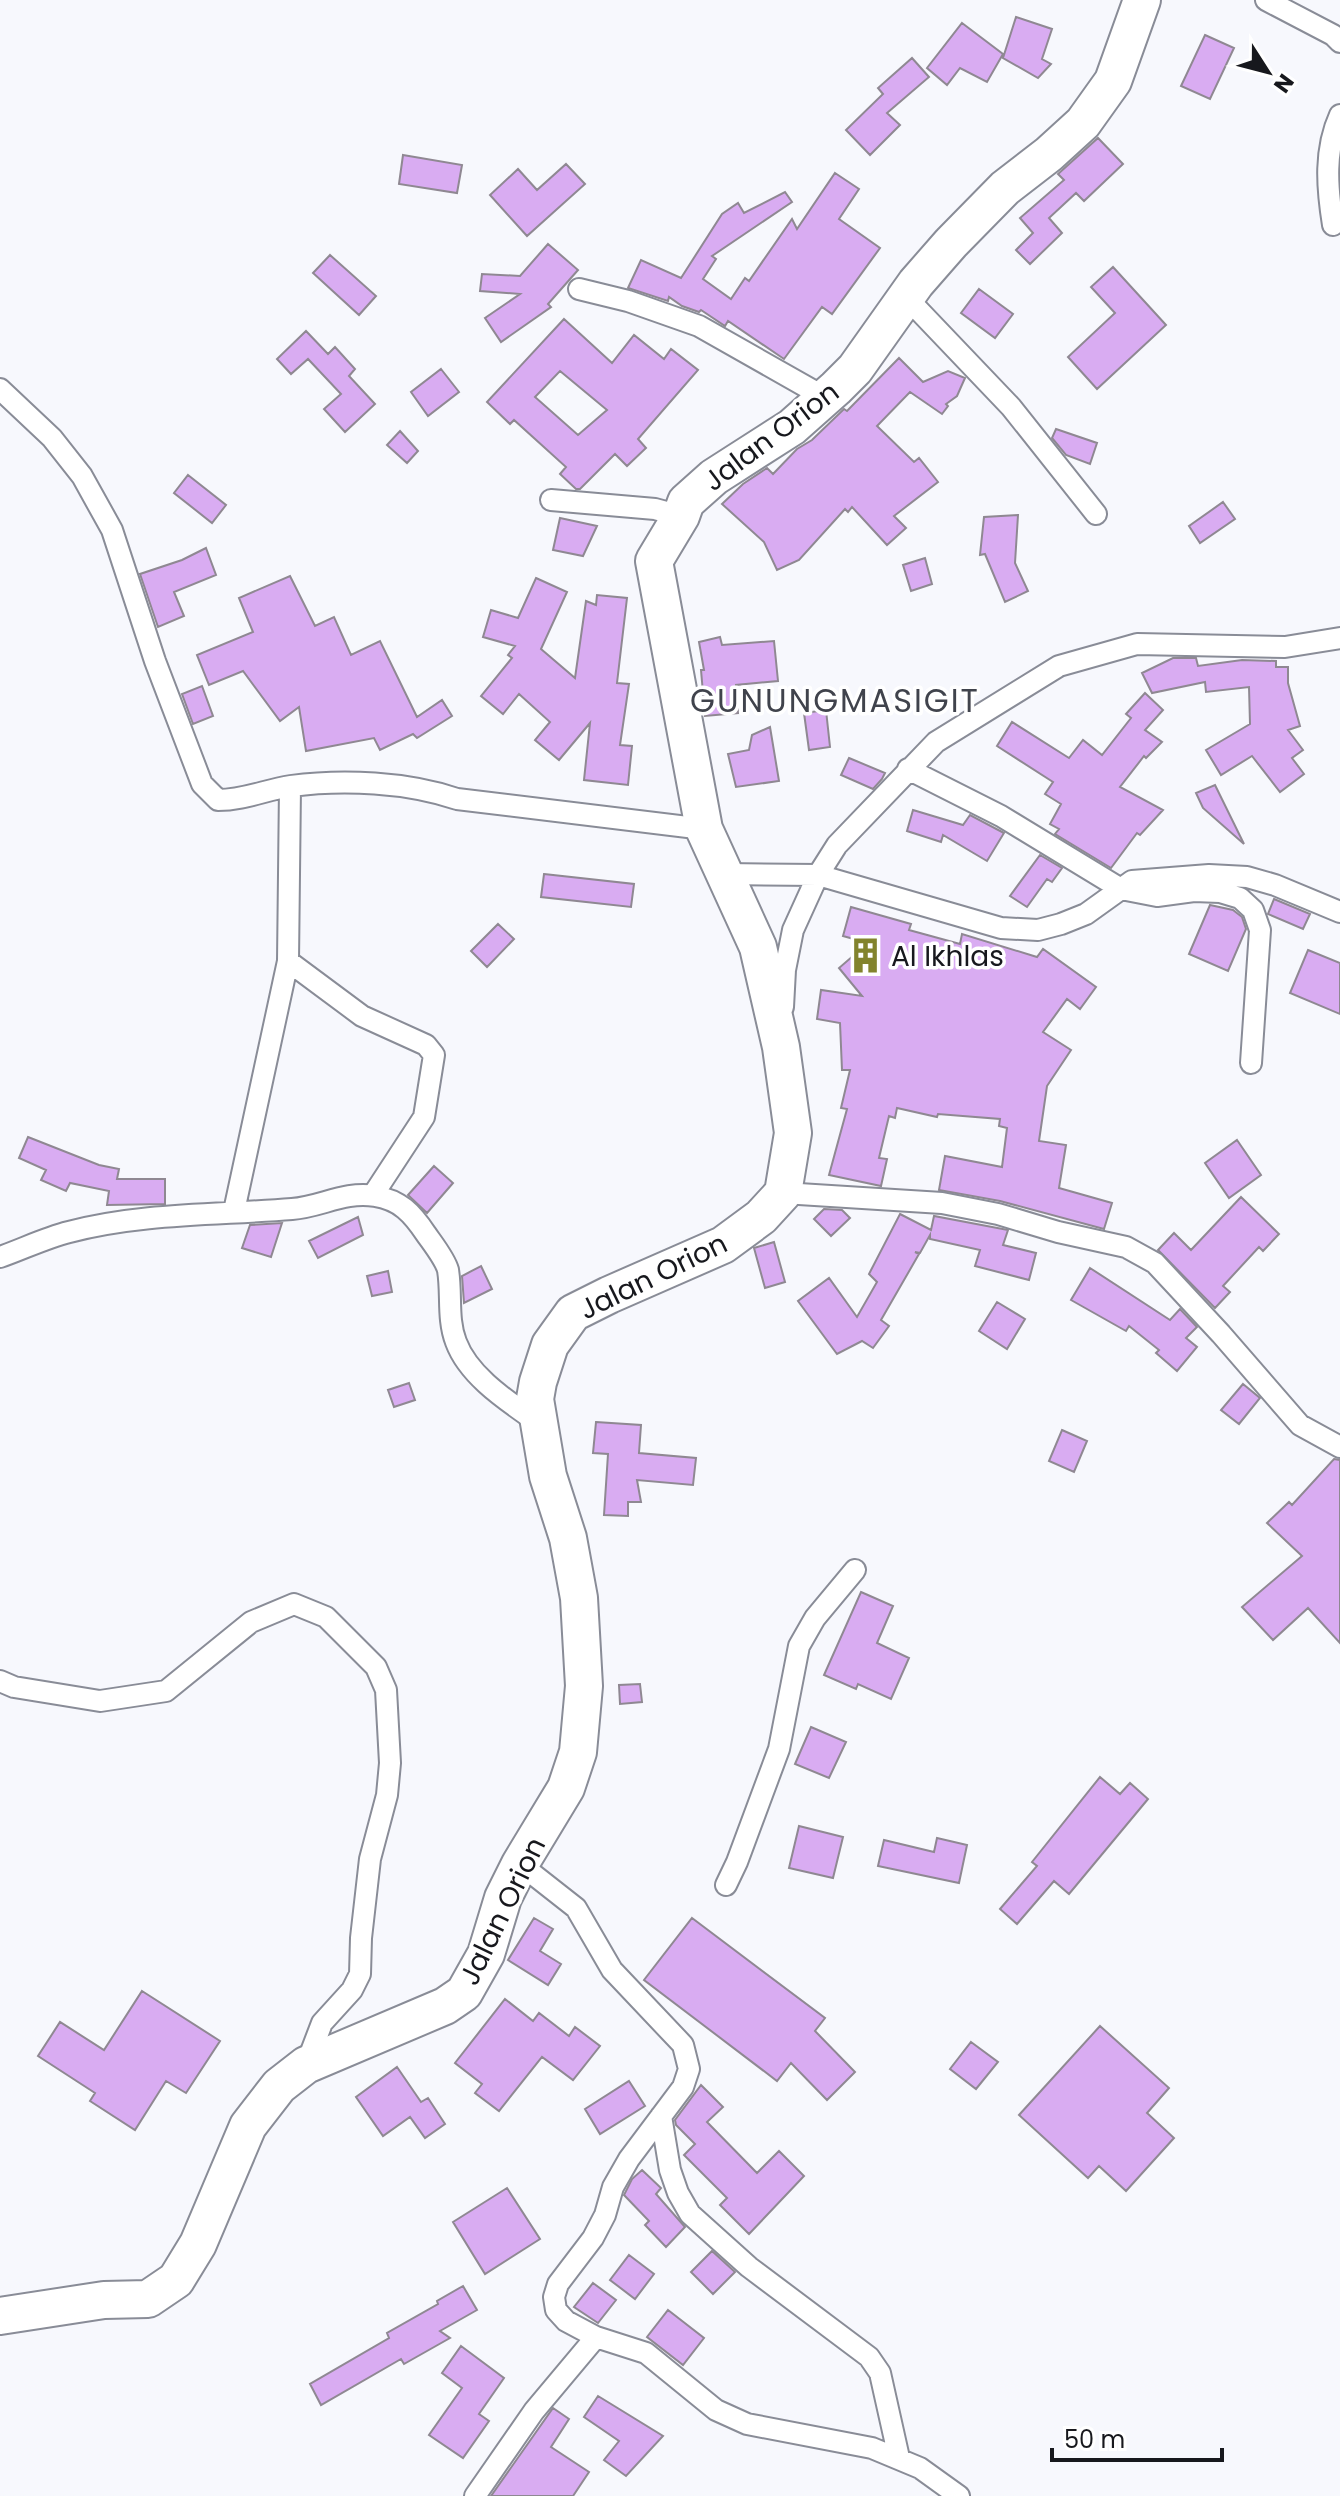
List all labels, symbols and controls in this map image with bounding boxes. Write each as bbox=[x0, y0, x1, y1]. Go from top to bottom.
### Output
north arrow bbox=[1228, 32, 1308, 112]
text: N bbox=[1266, 68, 1301, 99]
street label: Jalan Orion bbox=[696, 373, 847, 500]
district label: GUNUNGMASIGIT bbox=[690, 678, 980, 723]
building icon: Al Ikhlas bbox=[846, 937, 884, 975]
place label: Al Ikhlas bbox=[891, 937, 1004, 976]
street label: Jalan Orion bbox=[573, 1224, 734, 1329]
street label: Jalan Orion bbox=[450, 1831, 555, 1992]
scale bar bbox=[1052, 2412, 1222, 2462]
text: 50 m bbox=[1064, 2423, 1125, 2456]

